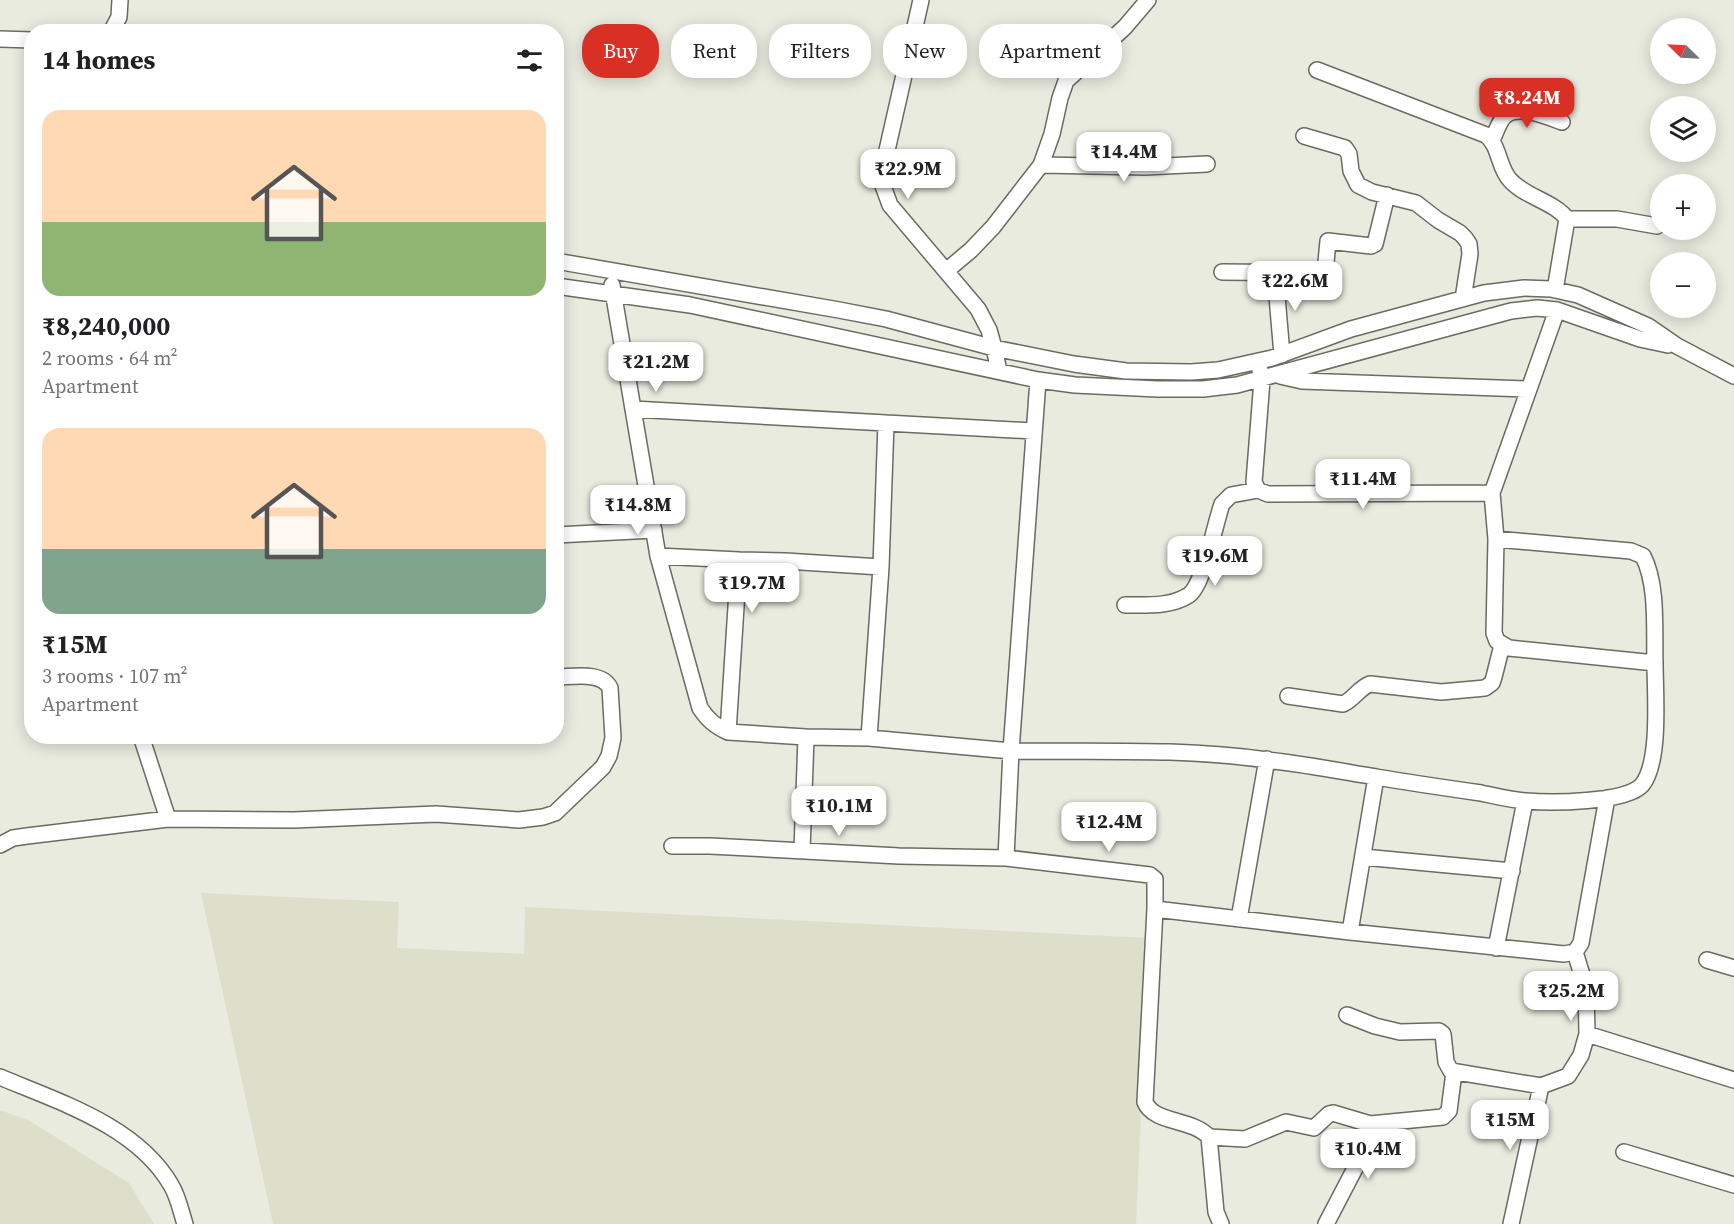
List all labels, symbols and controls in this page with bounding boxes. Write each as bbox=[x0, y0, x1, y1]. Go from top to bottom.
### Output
north arrow bbox=[1650, 18, 1716, 84]
map controls bbox=[1650, 18, 1716, 318]
chip: Buy bbox=[582, 24, 659, 78]
chip: Rent bbox=[671, 24, 757, 78]
chip: Filters bbox=[769, 24, 871, 78]
chip: New bbox=[883, 24, 967, 78]
chip: Apartment bbox=[979, 24, 1122, 78]
text: 14 homes bbox=[42, 42, 155, 78]
icon: filters bbox=[513, 44, 546, 77]
pin: ₹8.24M bbox=[1478, 78, 1576, 129]
text: ₹8.24M bbox=[1493, 83, 1561, 111]
button: layers bbox=[1650, 96, 1716, 162]
pin: ₹14.4M bbox=[1075, 132, 1173, 183]
text: ₹14.4M bbox=[1090, 137, 1158, 165]
icon: home bbox=[240, 149, 348, 257]
pin: ₹22.9M bbox=[859, 149, 957, 200]
text: ₹22.9M bbox=[874, 154, 942, 182]
button: + bbox=[1650, 174, 1716, 240]
button: − bbox=[1650, 252, 1716, 318]
pin: ₹22.6M bbox=[1246, 261, 1344, 312]
text: ₹22.6M bbox=[1261, 266, 1329, 294]
text: ₹8,240,000 bbox=[42, 308, 170, 344]
pin: ₹21.2M bbox=[607, 342, 705, 393]
text: 2 rooms · 64 m² bbox=[42, 344, 178, 372]
text: ₹21.2M bbox=[622, 347, 690, 375]
text: Apartment bbox=[42, 372, 139, 400]
pin: ₹11.4M bbox=[1314, 459, 1412, 510]
text: ₹11.4M bbox=[1329, 464, 1397, 492]
icon: home bbox=[240, 467, 348, 575]
pin: ₹14.8M bbox=[589, 485, 687, 536]
text: ₹14.8M bbox=[604, 490, 672, 518]
pin: ₹19.6M bbox=[1166, 536, 1264, 587]
text: ₹19.6M bbox=[1181, 541, 1249, 569]
pin: ₹19.7M bbox=[703, 563, 801, 614]
text: ₹19.7M bbox=[718, 568, 786, 596]
text: ₹15M bbox=[42, 626, 108, 662]
text: 3 rooms · 107 m² bbox=[42, 662, 188, 690]
text: Apartment bbox=[42, 690, 139, 718]
pin: ₹10.1M bbox=[790, 786, 888, 837]
text: ₹10.1M bbox=[805, 791, 873, 819]
pin: ₹12.4M bbox=[1060, 802, 1158, 853]
text: ₹12.4M bbox=[1075, 807, 1143, 835]
pin: ₹25.2M bbox=[1522, 971, 1620, 1022]
text: ₹25.2M bbox=[1537, 976, 1605, 1004]
pin: ₹15M bbox=[1474, 1100, 1546, 1151]
text: ₹15M bbox=[1485, 1105, 1535, 1133]
pin: ₹10.4M bbox=[1319, 1129, 1417, 1180]
text: ₹10.4M bbox=[1334, 1134, 1402, 1162]

